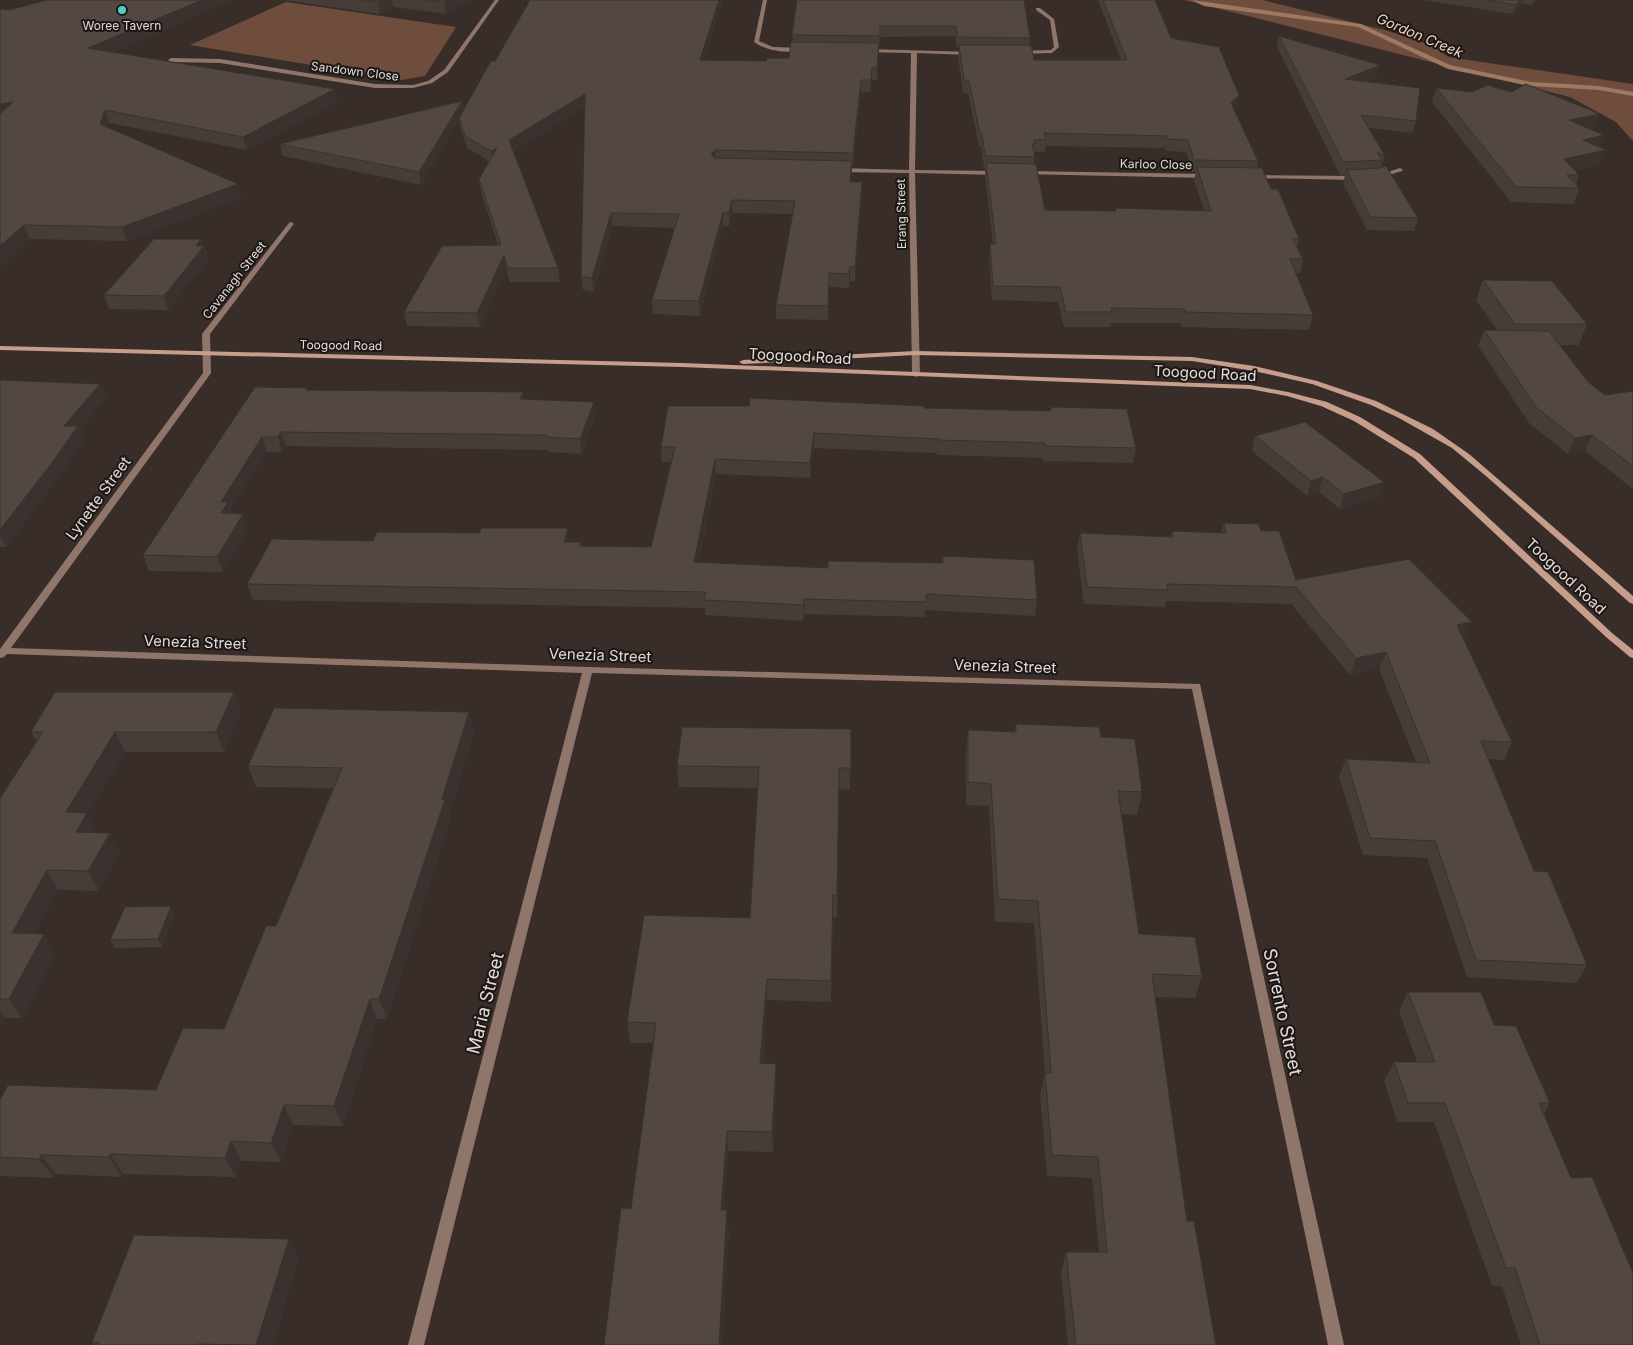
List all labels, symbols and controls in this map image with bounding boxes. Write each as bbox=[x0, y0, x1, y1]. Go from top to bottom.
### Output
marker: Woree Tavern bbox=[116, 4, 128, 16]
water label: Gordon Creek bbox=[1374, 9, 1466, 61]
place label: Woree Tavern bbox=[83, 18, 161, 33]
street label: Sandown Close bbox=[310, 58, 400, 84]
street label: Karloo Close bbox=[1120, 156, 1192, 172]
street label: Erang Street bbox=[893, 179, 909, 249]
street label: Cavanagh Street bbox=[199, 238, 269, 322]
street label: Toogood Road bbox=[300, 337, 382, 353]
street label: Toogood Road bbox=[748, 344, 852, 368]
street label: Toogood Road bbox=[1153, 361, 1257, 385]
street label: Lynette Street bbox=[61, 453, 135, 543]
street label: Toogood Road bbox=[1522, 534, 1610, 618]
street label: Venezia Street bbox=[143, 631, 247, 653]
street label: Venezia Street bbox=[548, 644, 652, 666]
street label: Venezia Street bbox=[953, 655, 1057, 677]
street label: Sorrento Street bbox=[1259, 947, 1307, 1078]
street label: Maria Street bbox=[462, 950, 508, 1056]

